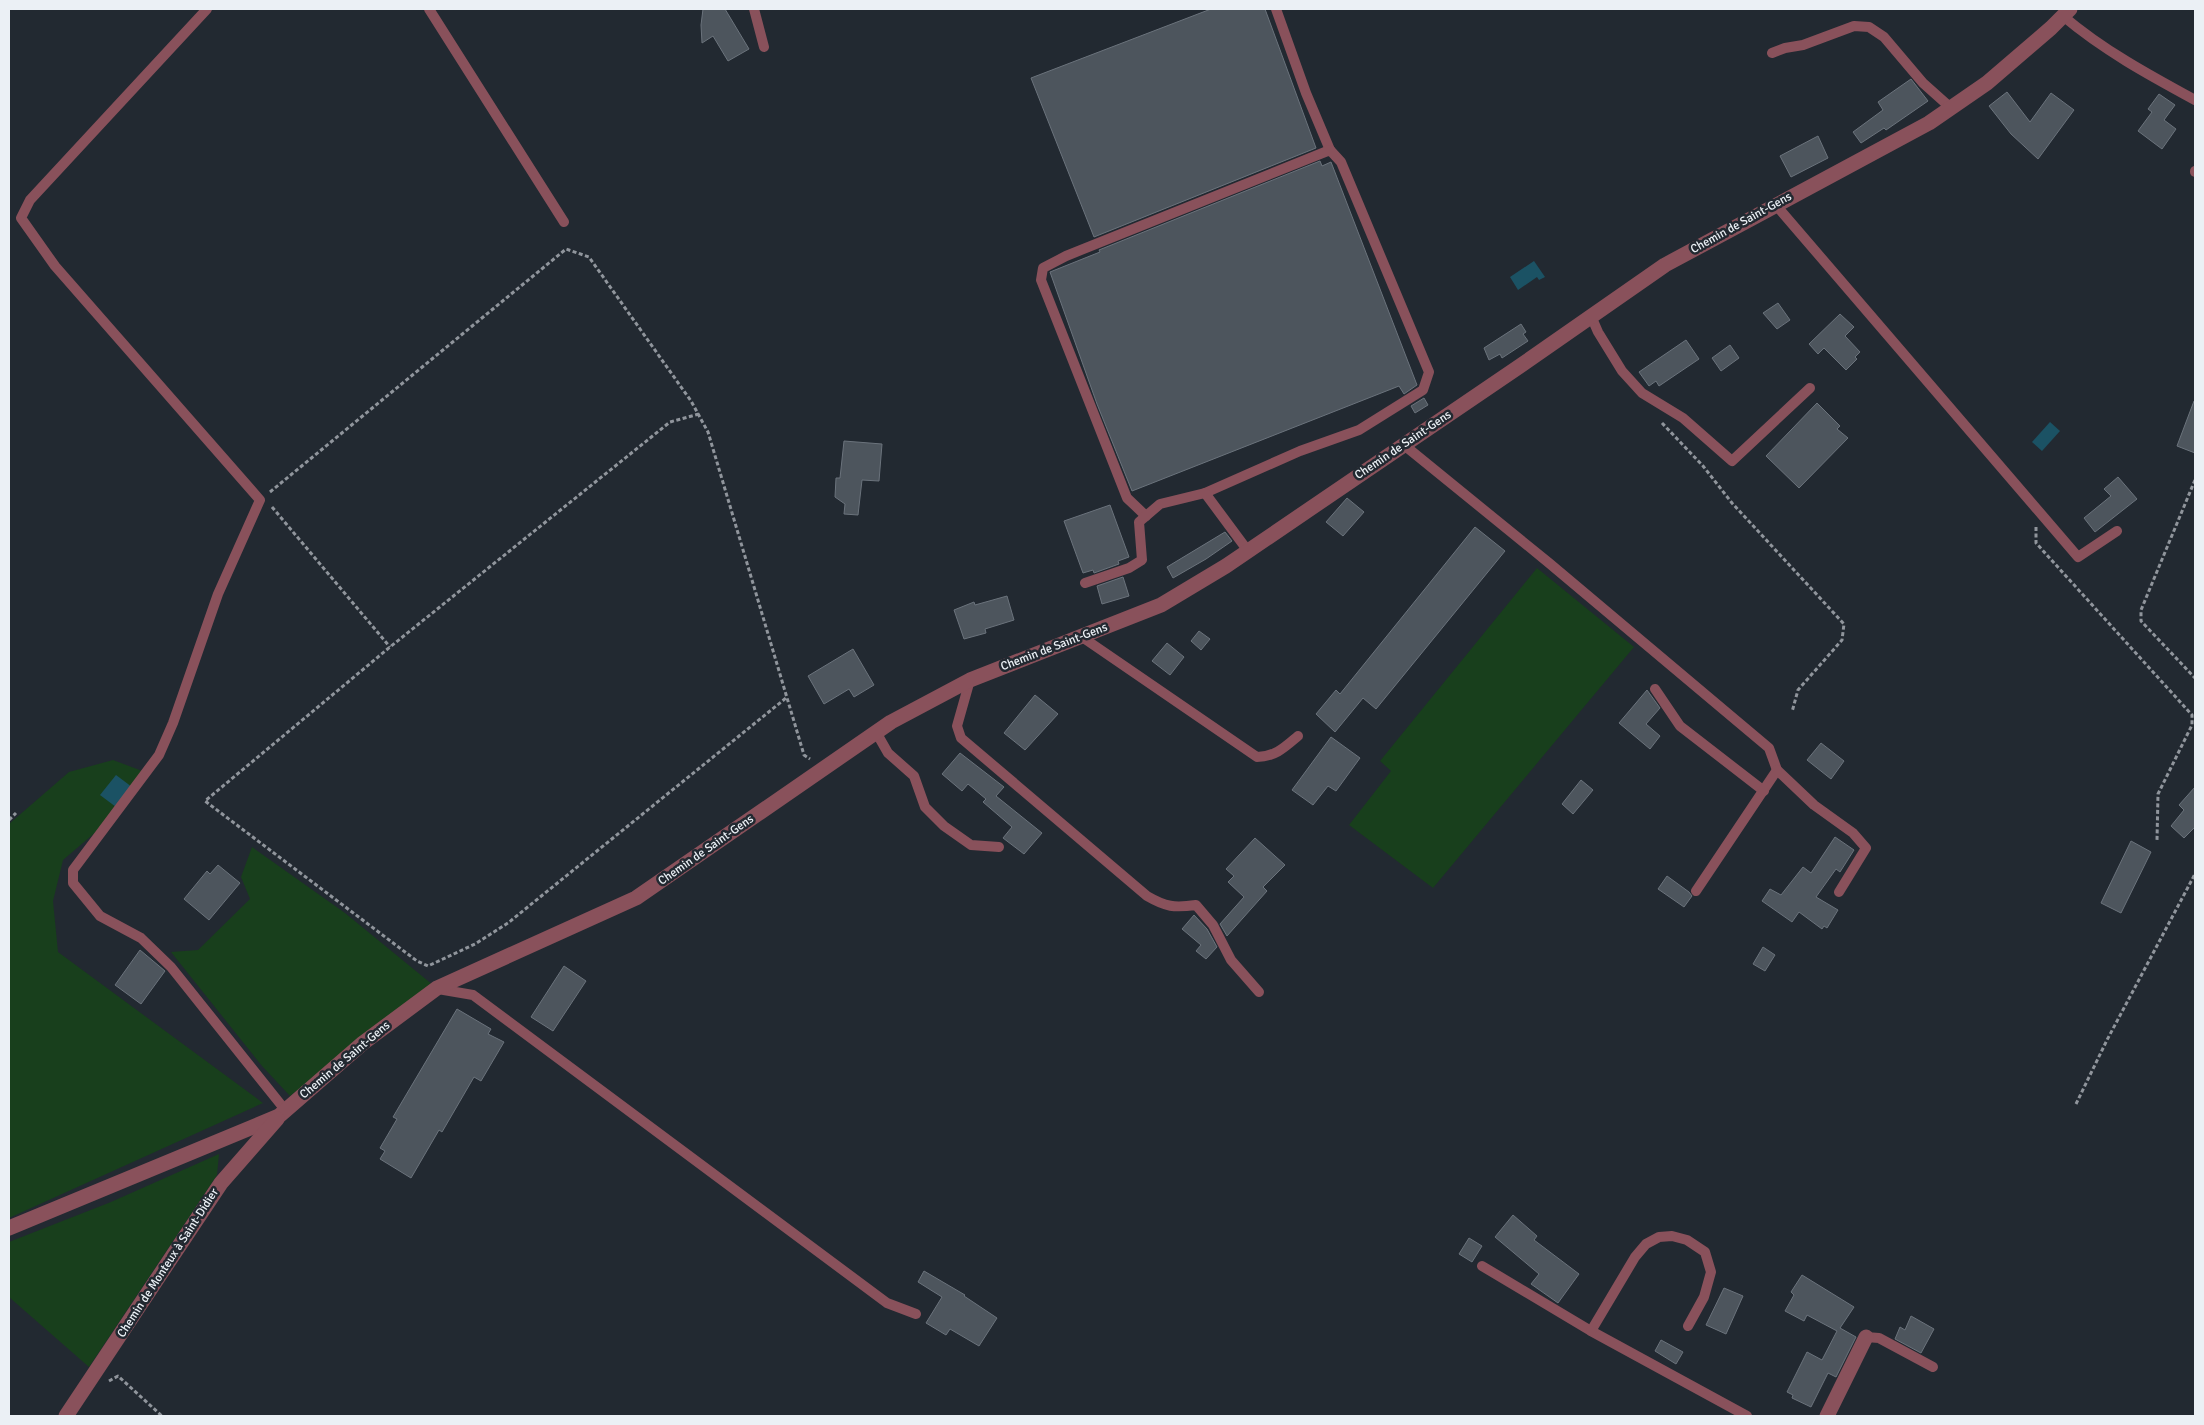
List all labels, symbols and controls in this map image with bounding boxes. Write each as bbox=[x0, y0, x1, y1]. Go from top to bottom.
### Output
street label: Chemin de Saint-Gens bbox=[1688, 189, 1794, 257]
street label: Chemin de Saint-Gens bbox=[1352, 407, 1454, 483]
street label: Chemin de Saint-Gens bbox=[998, 620, 1110, 674]
street label: Chemin de Saint-Gens bbox=[655, 811, 757, 889]
street label: Chemin de Saint-Gens bbox=[297, 1018, 393, 1102]
street label: Chemin de Monteux à Saint-Didier bbox=[114, 1185, 222, 1340]

